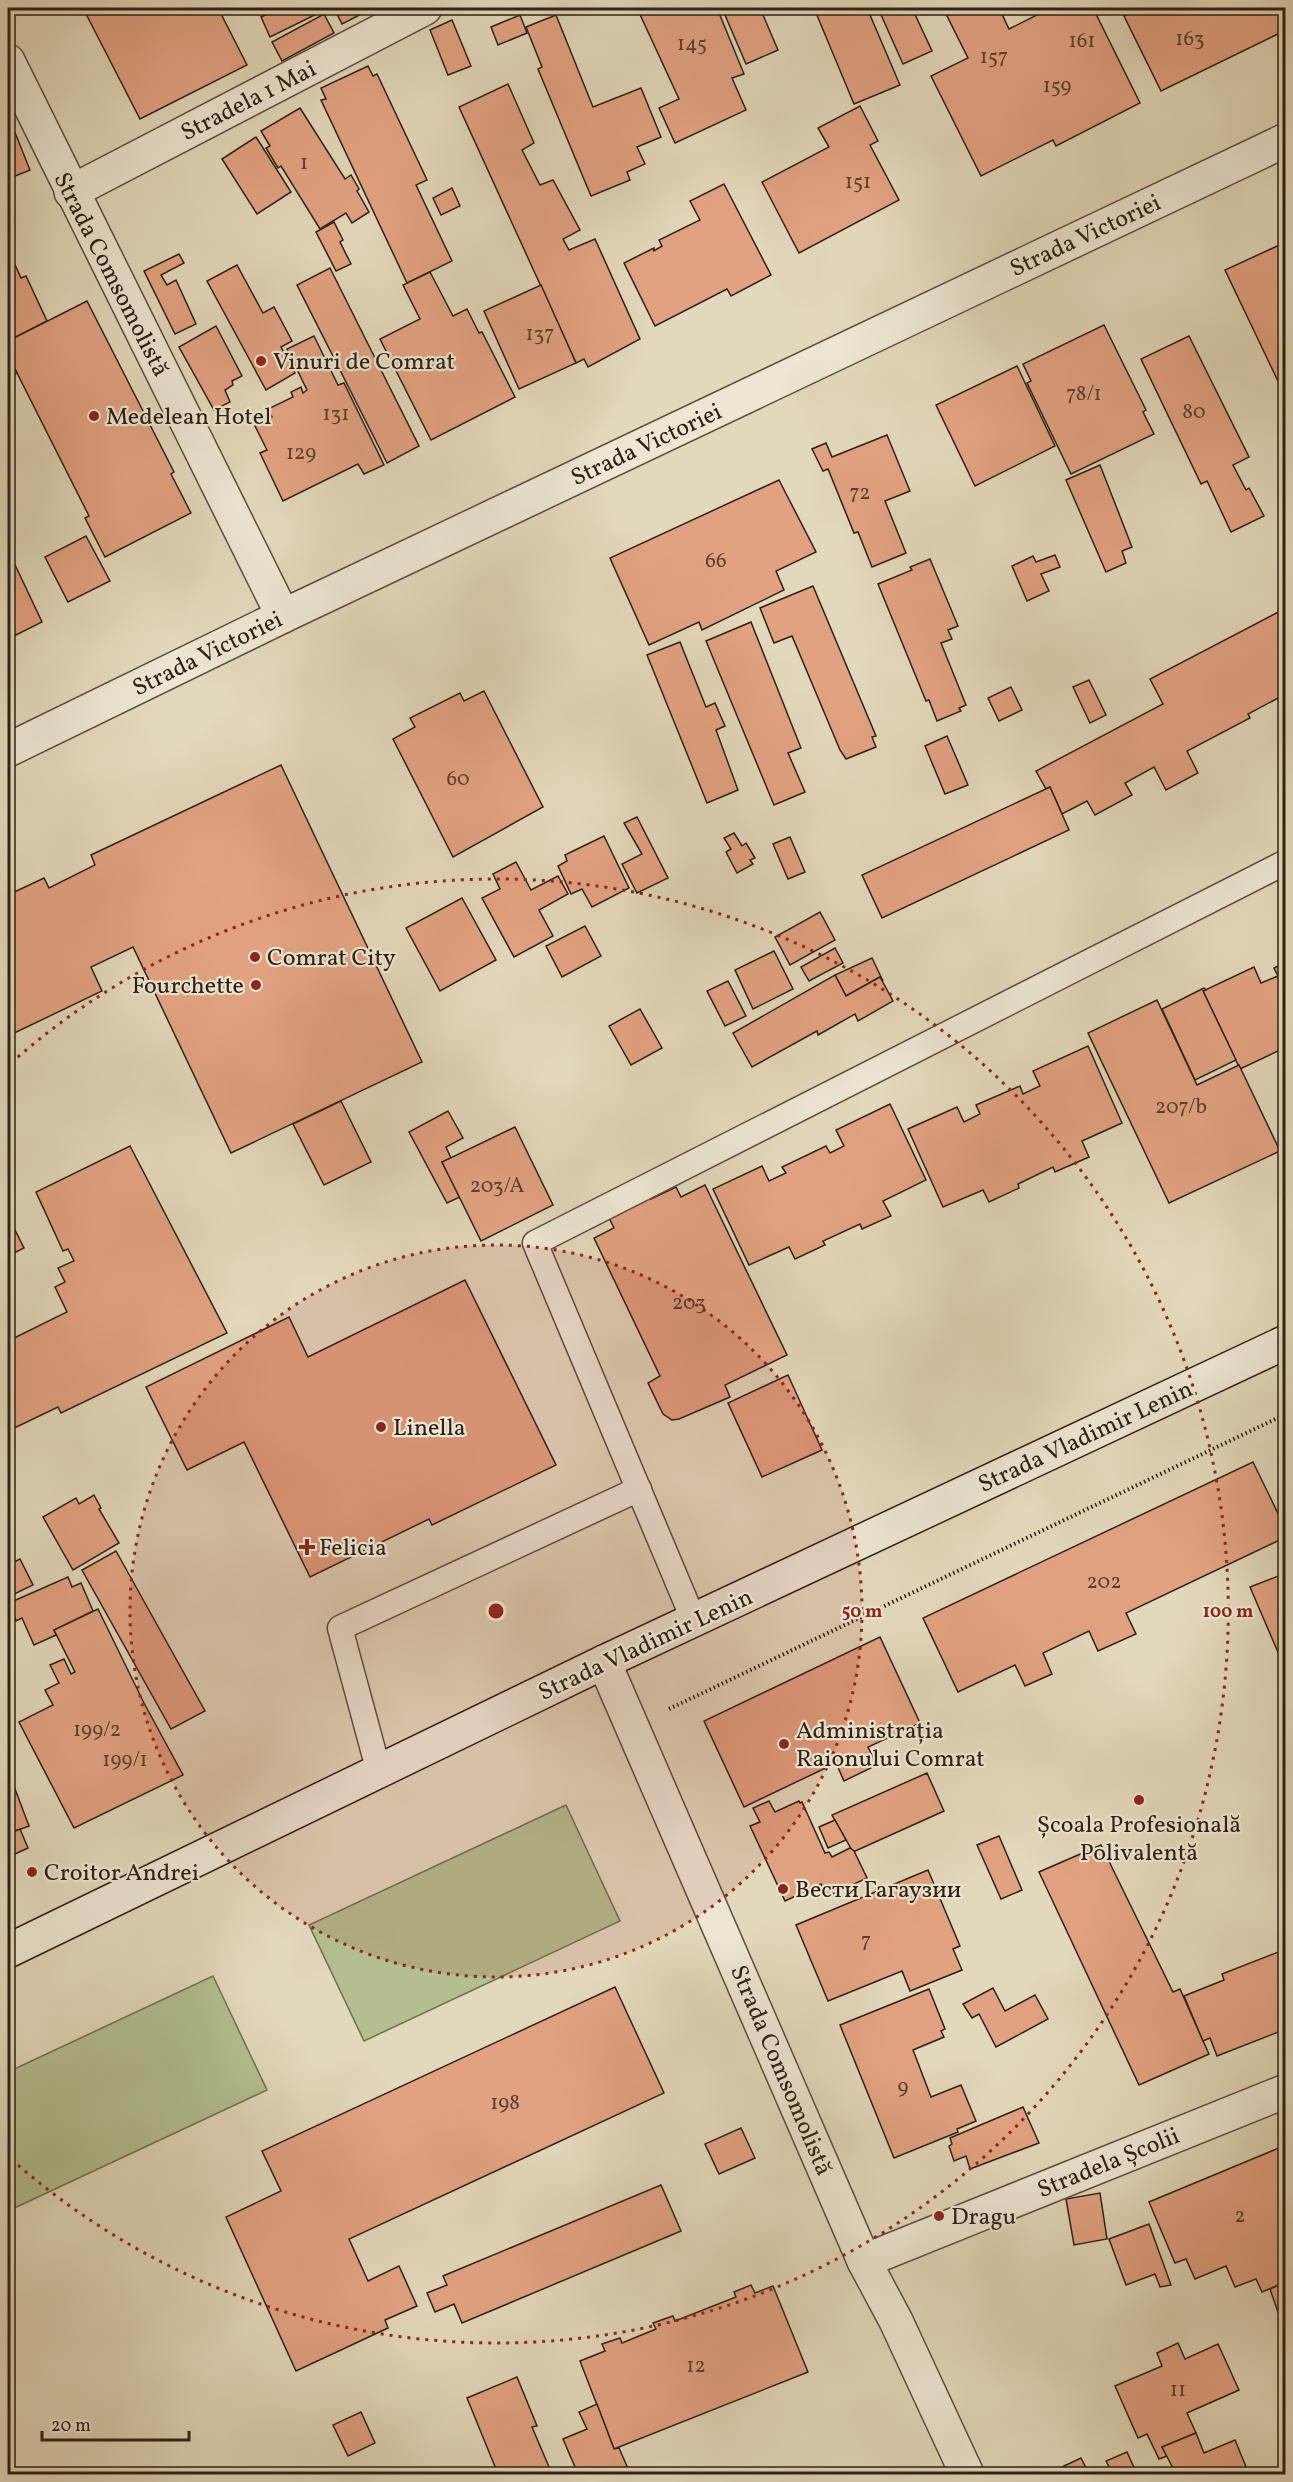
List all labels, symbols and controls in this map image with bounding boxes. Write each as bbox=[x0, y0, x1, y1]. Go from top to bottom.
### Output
house number: 163 bbox=[1175, 25, 1205, 54]
house number: 161 bbox=[1069, 27, 1095, 56]
house number: 145 bbox=[677, 30, 707, 59]
house number: 157 bbox=[980, 43, 1008, 72]
street label: Stradela 1 Mai bbox=[175, 53, 323, 151]
house number: 159 bbox=[1043, 72, 1071, 101]
house number: 1 bbox=[300, 149, 308, 178]
street label: Strada Comsomolistă bbox=[44, 167, 177, 383]
house number: 151 bbox=[845, 168, 871, 197]
street label: Strada Victoriei bbox=[1005, 187, 1167, 287]
house number: 137 bbox=[525, 320, 555, 349]
place label: Vinuri de Comrat bbox=[273, 346, 455, 380]
marker: Vinuri de Comrat bbox=[254, 354, 268, 368]
house number: 78/1 bbox=[1066, 380, 1102, 409]
street label: Strada Victoriei bbox=[566, 396, 728, 496]
house number: 80 bbox=[1182, 398, 1206, 427]
house number: 131 bbox=[322, 400, 350, 429]
place label: Medelean Hotel bbox=[106, 401, 271, 435]
marker: Medelean Hotel bbox=[87, 409, 101, 423]
house number: 129 bbox=[286, 439, 316, 468]
house number: 72 bbox=[849, 479, 871, 508]
house number: 66 bbox=[705, 547, 727, 576]
street label: Strada Victoriei bbox=[127, 604, 289, 706]
house number: 60 bbox=[446, 765, 470, 794]
place label: Comrat City bbox=[267, 942, 396, 976]
marker: Comrat City bbox=[248, 950, 262, 964]
place label: Fourchette bbox=[132, 970, 244, 1004]
marker: Fourchette bbox=[249, 978, 263, 992]
house number: 207/b bbox=[1155, 1093, 1207, 1122]
house number: 203/A bbox=[470, 1172, 525, 1201]
house number: 203 bbox=[672, 1289, 706, 1318]
street label: Strada Vladimir Lenin bbox=[973, 1373, 1199, 1503]
place label: Linella bbox=[393, 1412, 466, 1446]
marker: Linella bbox=[374, 1420, 388, 1434]
place label: Felicia bbox=[319, 1532, 387, 1566]
marker: Felicia bbox=[300, 1540, 314, 1554]
house number: 202 bbox=[1087, 1568, 1121, 1597]
street label: Strada Vladimir Lenin bbox=[533, 1581, 759, 1711]
text: 50 m bbox=[842, 1600, 882, 1625]
text: 100 m bbox=[1203, 1600, 1253, 1625]
centre of rings bbox=[486, 1601, 506, 1621]
place label: Administrația Raionului Comrat bbox=[796, 1715, 985, 1777]
house number: 199/2 bbox=[73, 1716, 121, 1745]
marker: Administrația Raionului Comrat bbox=[777, 1737, 791, 1751]
house number: 199/1 bbox=[102, 1746, 148, 1775]
marker: Școala Profesională Polivalentă bbox=[1132, 1793, 1146, 1807]
place label: Școala Profesională Polivalentă bbox=[1037, 1809, 1241, 1871]
place label: Croitor Andrei bbox=[44, 1857, 199, 1891]
marker: Croitor Andrei bbox=[25, 1865, 39, 1879]
place label: Вести Гагаузии bbox=[795, 1874, 961, 1908]
marker: Вести Гагаузии bbox=[776, 1882, 790, 1896]
house number: 7 bbox=[861, 1927, 871, 1956]
street label: Strada Comsomolistă bbox=[720, 1960, 840, 2181]
house number: 9 bbox=[898, 2073, 909, 2102]
house number: 198 bbox=[490, 2089, 520, 2118]
street label: Stradela Școlii bbox=[1033, 2120, 1185, 2208]
place label: Dragu bbox=[951, 2201, 1016, 2235]
house number: 2 bbox=[1234, 2202, 1246, 2231]
marker: Dragu bbox=[932, 2209, 946, 2223]
house number: 12 bbox=[686, 2352, 706, 2381]
house number: 11 bbox=[1170, 2376, 1186, 2405]
scale bar bbox=[42, 2404, 189, 2442]
text: 20 m bbox=[51, 2414, 91, 2439]

